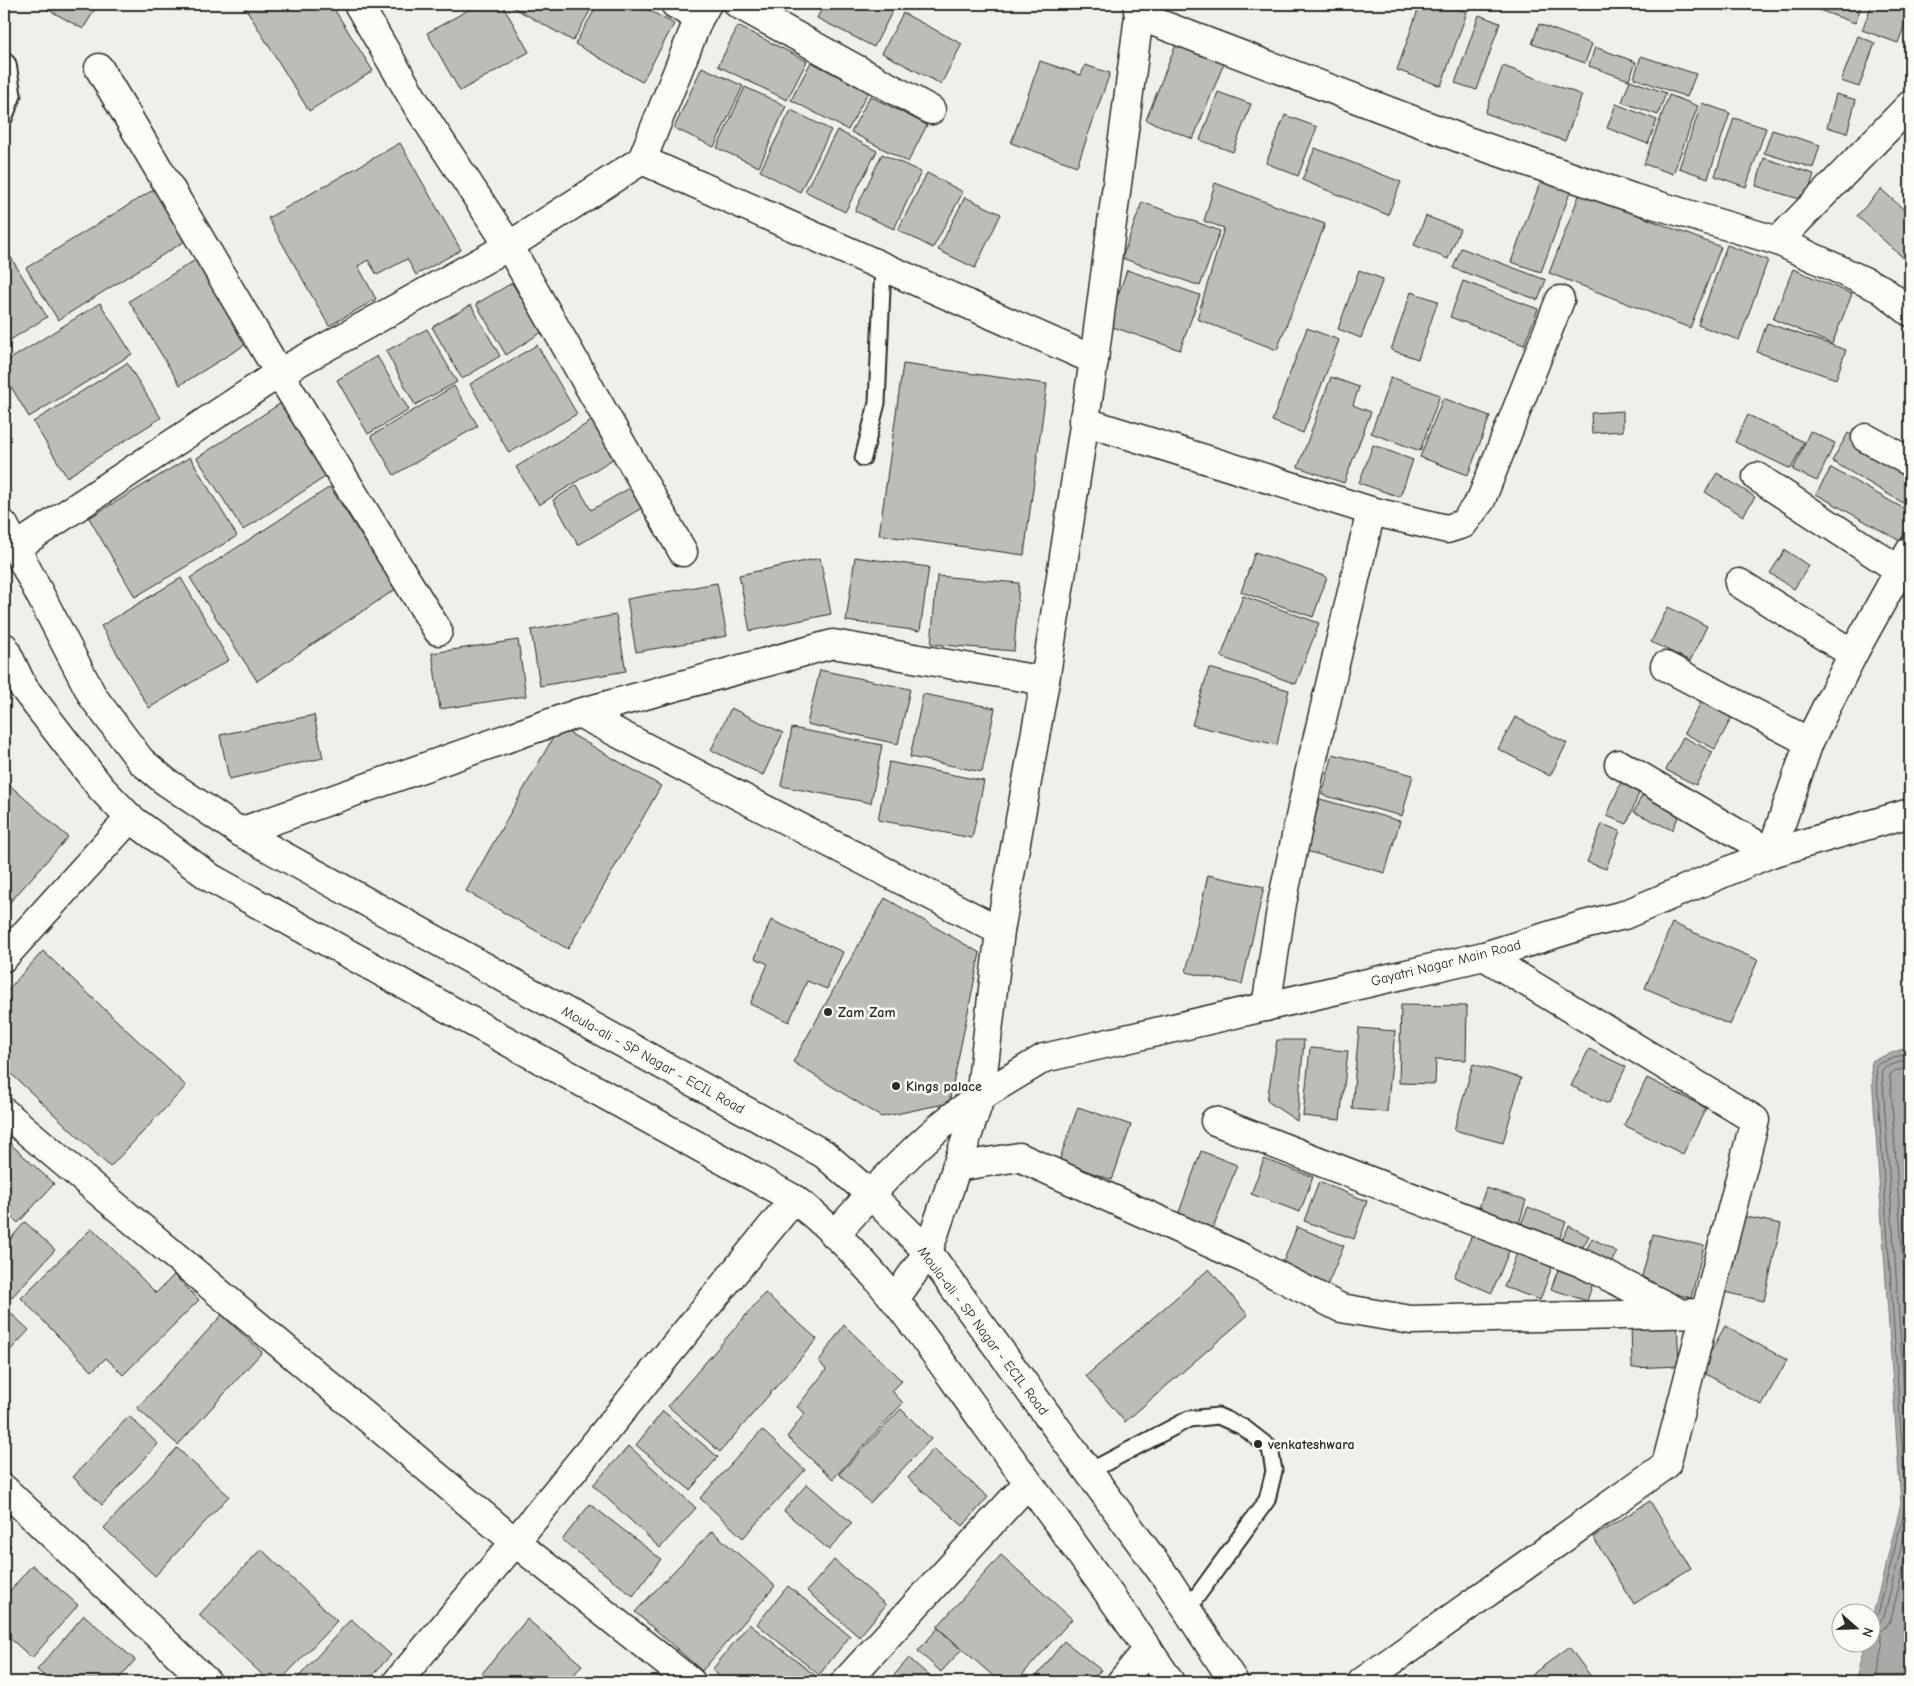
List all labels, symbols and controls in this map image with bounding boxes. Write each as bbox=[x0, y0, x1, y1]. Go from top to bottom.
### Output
street label: Gayatri Nagar Main Road bbox=[1369, 936, 1523, 990]
street label: Moula-ali - SP Nagar - ECIL Road bbox=[558, 1002, 748, 1118]
place label: Zam Zam bbox=[838, 1004, 896, 1021]
marker: Zam Zam bbox=[822, 1006, 834, 1018]
place label: Kings palace bbox=[906, 1078, 982, 1095]
marker: Kings palace bbox=[890, 1080, 902, 1092]
street label: Moula-ali - SP Nagar - ECIL Road bbox=[914, 1243, 1052, 1419]
place label: venkateshwara bbox=[1267, 1436, 1355, 1453]
marker: venkateshwara bbox=[1252, 1438, 1264, 1450]
north arrow bbox=[1832, 1604, 1882, 1654]
text: N bbox=[1858, 1625, 1877, 1639]

